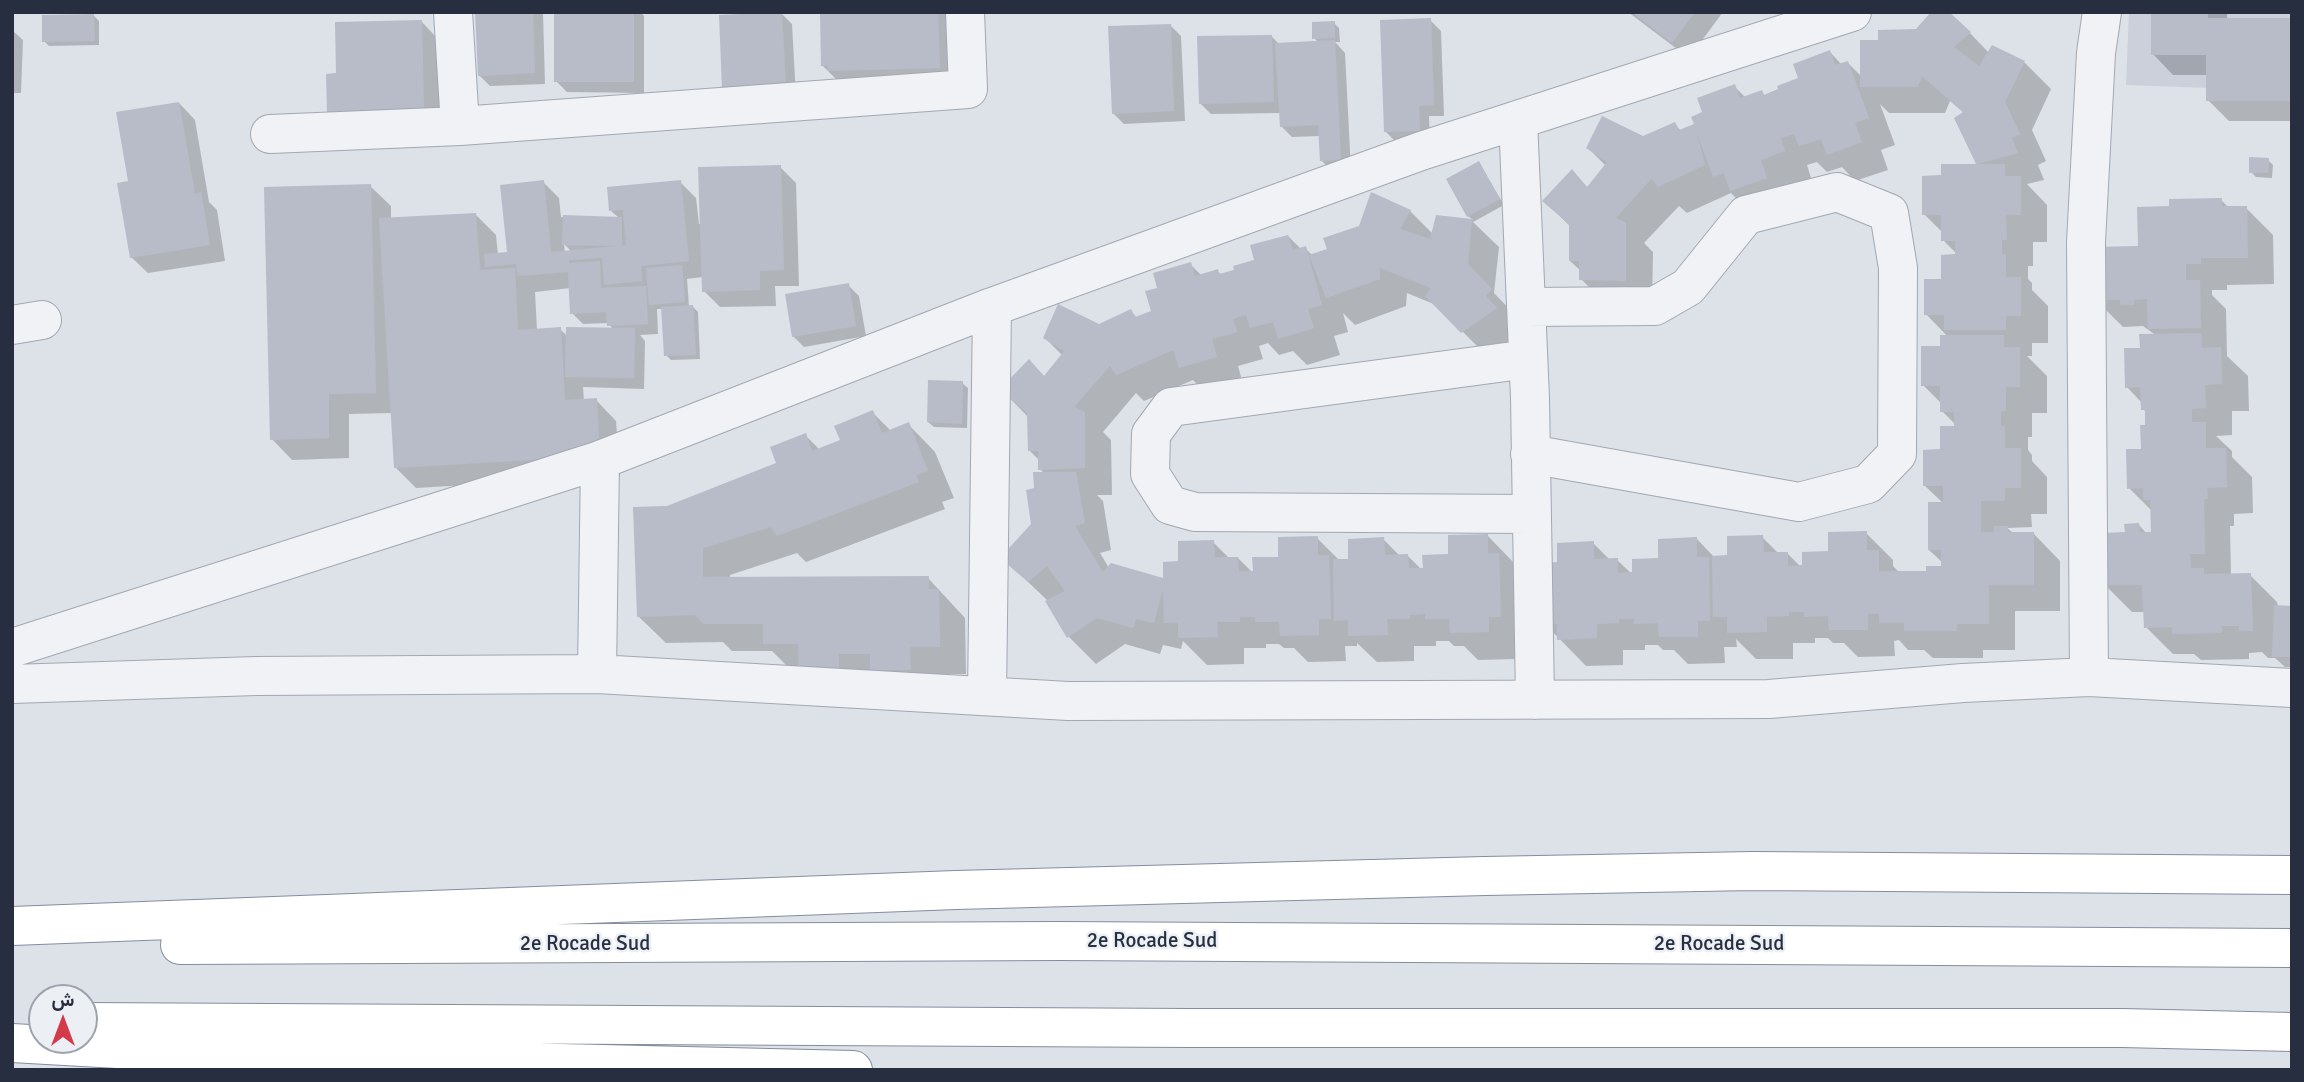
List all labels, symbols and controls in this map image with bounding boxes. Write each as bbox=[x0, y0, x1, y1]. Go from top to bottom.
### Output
street label: 2e Rocade Sud bbox=[1087, 928, 1217, 954]
street label: 2e Rocade Sud bbox=[520, 931, 650, 957]
street label: 2e Rocade Sud bbox=[1654, 931, 1784, 957]
north arrow bbox=[28, 984, 98, 1054]
text: ش bbox=[52, 988, 74, 1012]

